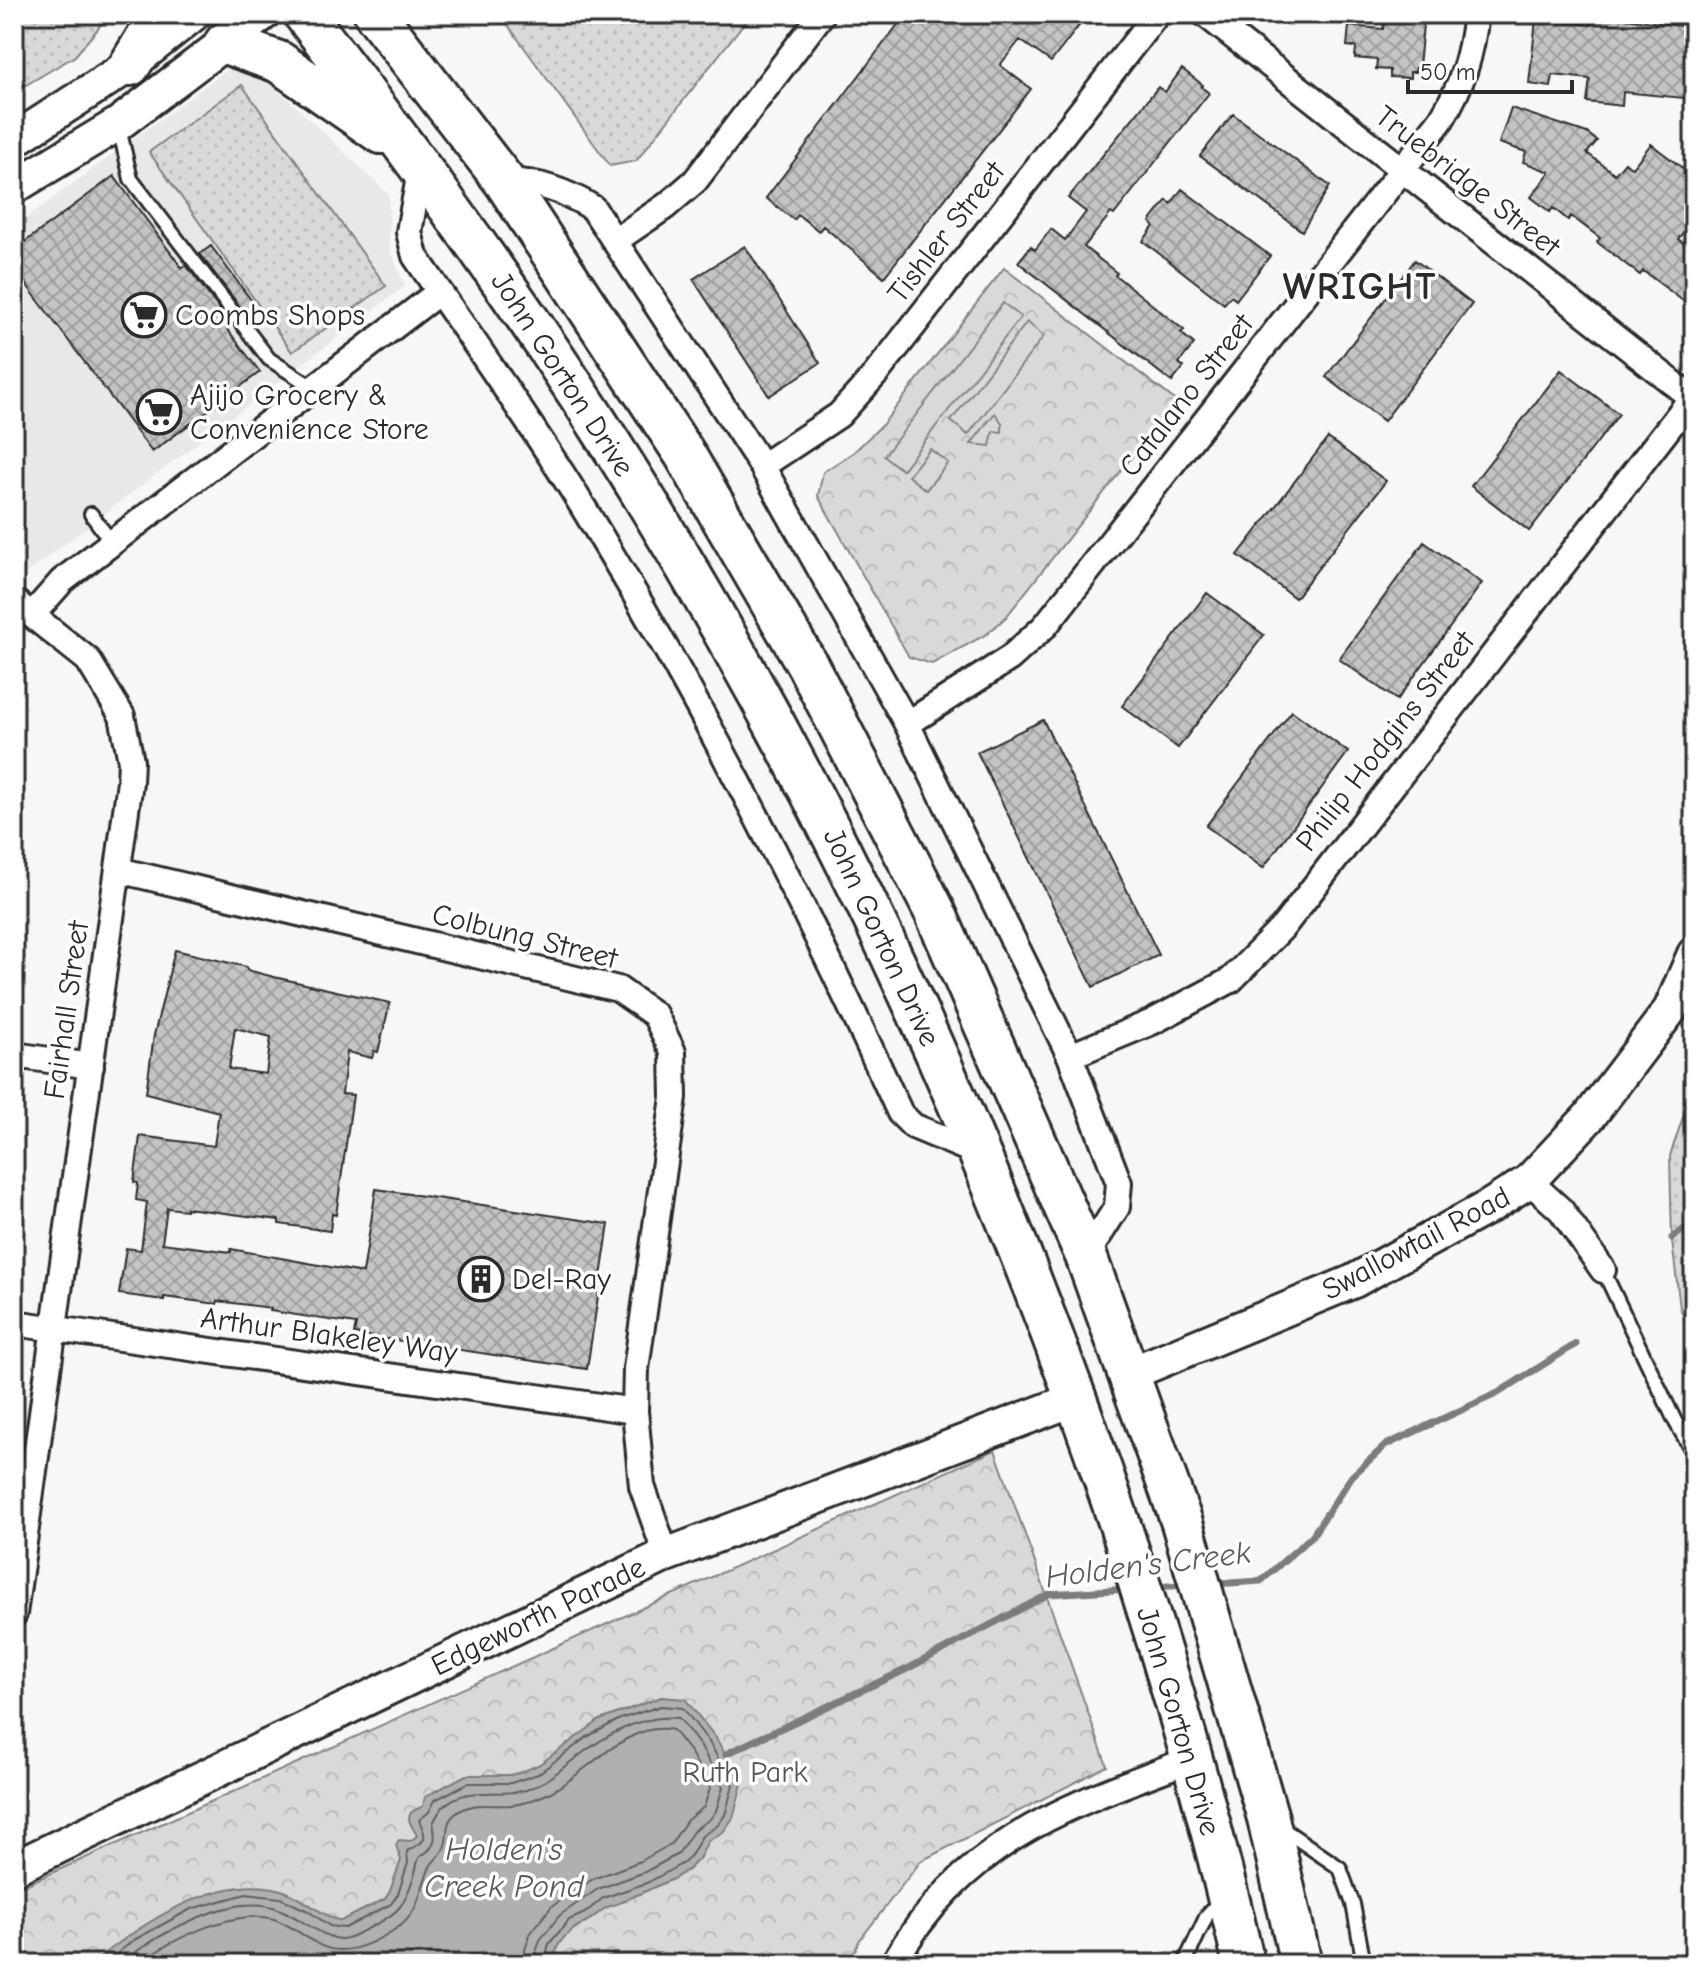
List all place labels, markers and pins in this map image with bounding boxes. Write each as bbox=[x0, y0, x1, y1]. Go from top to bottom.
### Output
supermarket icon: Coombs Shops bbox=[120, 291, 168, 339]
place label: Coombs Shops bbox=[175, 298, 365, 333]
place label: Ajijo Grocery & Convenience Store bbox=[190, 378, 429, 447]
supermarket icon: Ajijo Grocery & Convenience Store bbox=[135, 388, 183, 436]
building icon: Del-Ray bbox=[457, 1255, 505, 1303]
place label: Del-Ray bbox=[512, 1262, 612, 1297]

